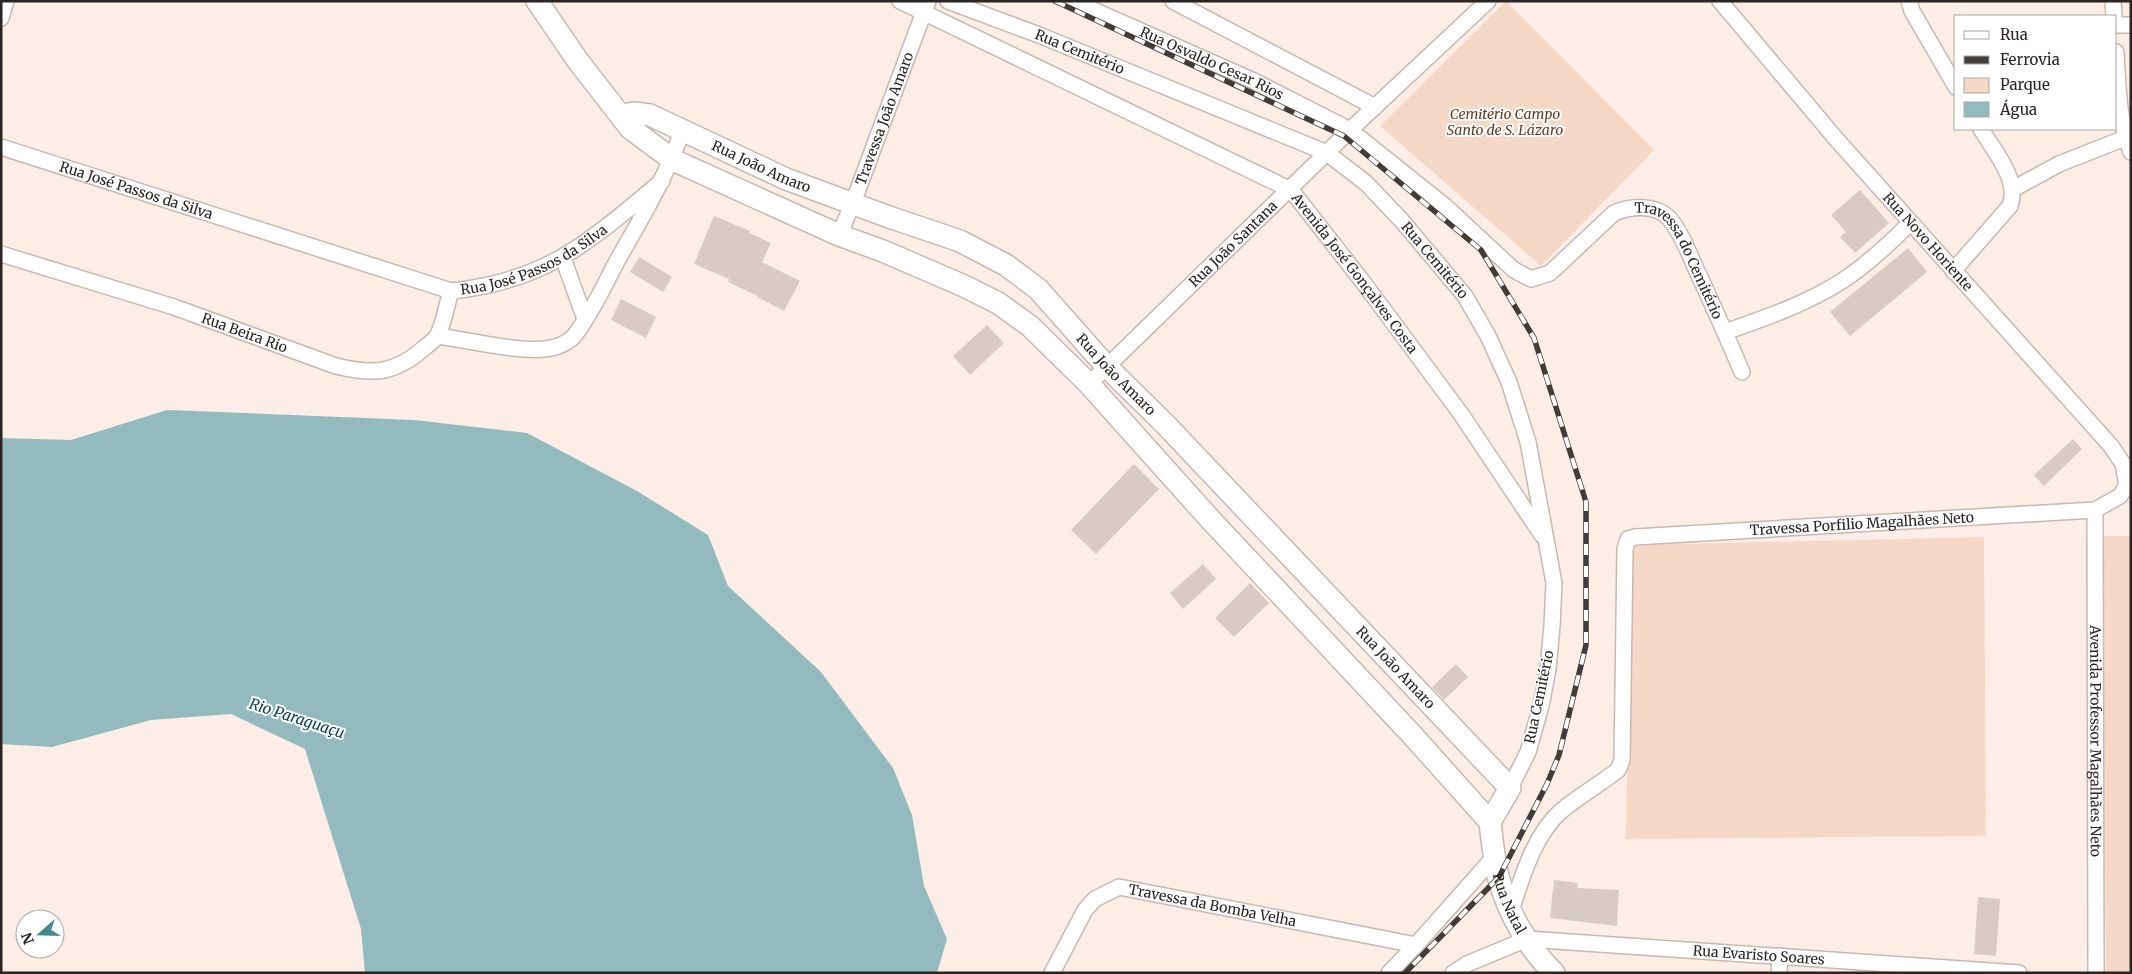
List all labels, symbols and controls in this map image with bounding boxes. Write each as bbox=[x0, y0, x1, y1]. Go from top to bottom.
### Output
legend bbox=[1954, 15, 2117, 130]
street label: Rua Osvaldo Cesar Rios bbox=[1137, 23, 1287, 104]
street label: Rua Cemitério bbox=[1032, 25, 1127, 78]
text: Rua bbox=[2000, 25, 2028, 44]
street label: Travessa João Amaro bbox=[851, 49, 917, 188]
text: Ferrovia bbox=[2000, 50, 2060, 69]
text: Parque bbox=[2000, 75, 2050, 94]
text: Água bbox=[1999, 99, 2037, 119]
park label: Cemitério Campo Santo de S. Lázaro bbox=[1447, 105, 1563, 139]
street label: Rua João Amaro bbox=[709, 136, 813, 196]
street label: Rua José Passos da Silva bbox=[57, 157, 216, 223]
street label: Avenida José Gonçalves Costa bbox=[1287, 188, 1422, 357]
street label: Rua Novo Horiente bbox=[1879, 189, 1977, 295]
street label: Rua João Santana bbox=[1185, 196, 1281, 291]
street label: Travessa do Cemitério bbox=[1634, 198, 1727, 322]
street label: Rua Cemitério bbox=[1397, 218, 1472, 302]
street label: Rua José Passos da Silva bbox=[459, 220, 611, 299]
street label: Rua Beira Rio bbox=[199, 309, 290, 357]
street label: Rua João Amaro bbox=[1073, 330, 1160, 419]
street label: Travessa Porfilio Magalhães Neto bbox=[1749, 508, 1974, 539]
street label: Rua João Amaro bbox=[1352, 622, 1439, 712]
street label: Avenida Professor Magalhães Neto bbox=[2086, 624, 2105, 857]
street label: Rua Cemitério bbox=[1520, 649, 1558, 745]
water label: Rio Paraguaçu bbox=[247, 694, 347, 742]
street label: Rua Natal bbox=[1489, 871, 1530, 938]
street label: Travessa da Bomba Velha bbox=[1127, 880, 1298, 931]
north arrow bbox=[15, 909, 65, 959]
text: N bbox=[17, 930, 38, 947]
street label: Rua Evaristo Soares bbox=[1692, 941, 1825, 969]

